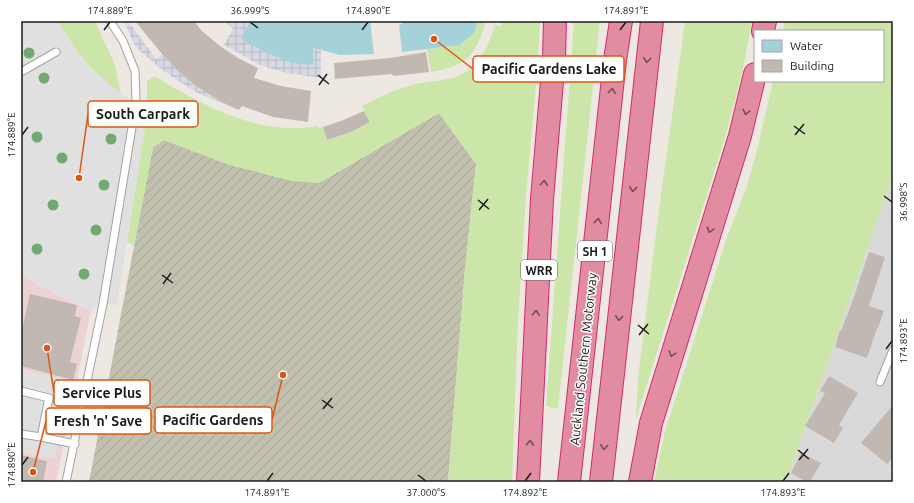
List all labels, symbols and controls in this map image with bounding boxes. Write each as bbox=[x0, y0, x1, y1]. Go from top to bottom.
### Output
text: 174.889°E bbox=[87, 5, 133, 16]
text: 36.999°S bbox=[230, 5, 270, 16]
text: 174.890°E bbox=[345, 5, 391, 16]
text: 174.891°E bbox=[603, 5, 649, 16]
legend bbox=[754, 30, 884, 82]
text: Water bbox=[790, 39, 823, 52]
callout: Pacific Gardens Lake bbox=[473, 56, 624, 82]
one-way arrow bbox=[643, 57, 652, 63]
text: Building bbox=[790, 59, 834, 72]
text: Pacific Gardens Lake bbox=[481, 61, 617, 77]
one-way arrow bbox=[607, 88, 616, 94]
callout: South Carpark bbox=[88, 101, 198, 127]
text: South Carpark bbox=[96, 106, 190, 122]
one-way arrow bbox=[742, 109, 750, 115]
text: 174.889°E bbox=[6, 112, 17, 158]
one-way arrow bbox=[539, 180, 548, 186]
text: 36.998°S bbox=[898, 182, 909, 222]
one-way arrow bbox=[629, 186, 638, 192]
one-way arrow bbox=[593, 217, 602, 224]
one-way arrow bbox=[707, 226, 715, 233]
road number: SH 1 bbox=[578, 241, 612, 261]
road number: WRR bbox=[521, 260, 557, 280]
street label: Auckland Southern Motorway bbox=[567, 272, 599, 446]
one-way arrow bbox=[532, 310, 541, 316]
one-way arrow bbox=[615, 315, 624, 321]
text: 174.893°E bbox=[898, 318, 909, 364]
one-way arrow bbox=[668, 350, 677, 357]
callout: Service Plus bbox=[54, 380, 150, 406]
text: Service Plus bbox=[62, 385, 142, 401]
callout: Pacific Gardens bbox=[155, 407, 272, 433]
callout: Fresh 'n' Save bbox=[46, 408, 151, 434]
text: Pacific Gardens bbox=[163, 412, 264, 428]
text: Fresh 'n' Save bbox=[54, 413, 142, 429]
one-way arrow bbox=[525, 440, 534, 446]
text: 174.890°E bbox=[6, 442, 17, 488]
one-way arrow bbox=[600, 444, 609, 450]
text: 174.891°E bbox=[244, 487, 290, 498]
text: 37.000°S bbox=[406, 487, 446, 498]
text: 174.892°E bbox=[502, 487, 548, 498]
text: 174.893°E bbox=[760, 487, 806, 498]

